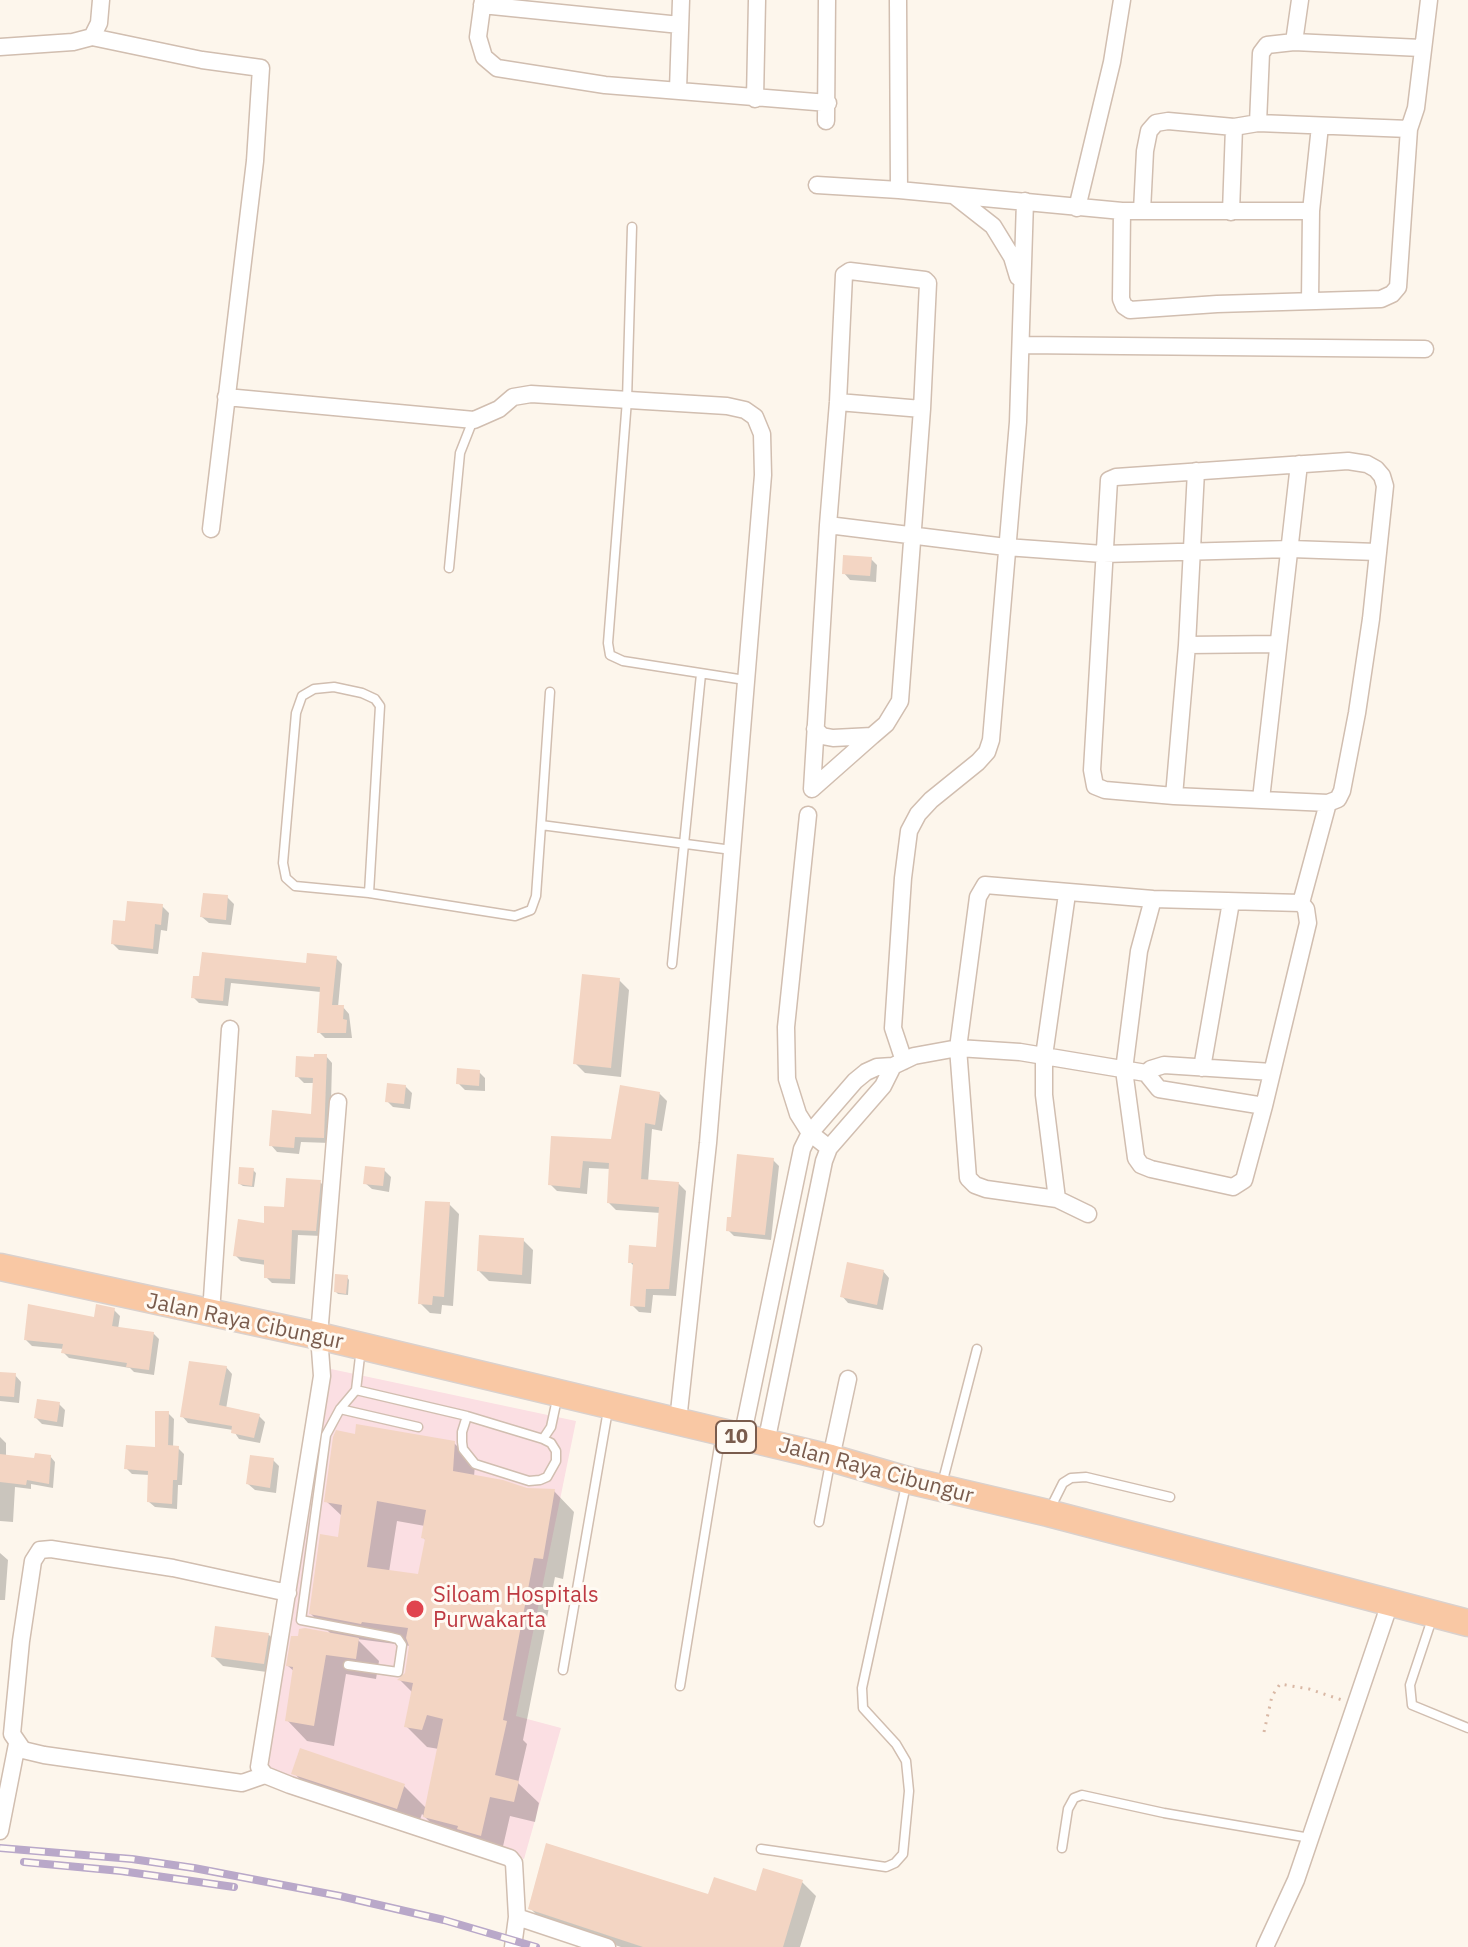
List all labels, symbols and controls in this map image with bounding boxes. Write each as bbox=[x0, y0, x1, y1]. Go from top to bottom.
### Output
street label: Jalan Raya Cibungur bbox=[144, 1288, 346, 1356]
road number: 10 bbox=[716, 1421, 756, 1453]
street label: Jalan Raya Cibungur bbox=[776, 1432, 976, 1510]
place label: Siloam Hospitals Purwakarta bbox=[433, 1583, 599, 1634]
marker: Siloam Hospitals Purwakarta bbox=[404, 1598, 426, 1620]

